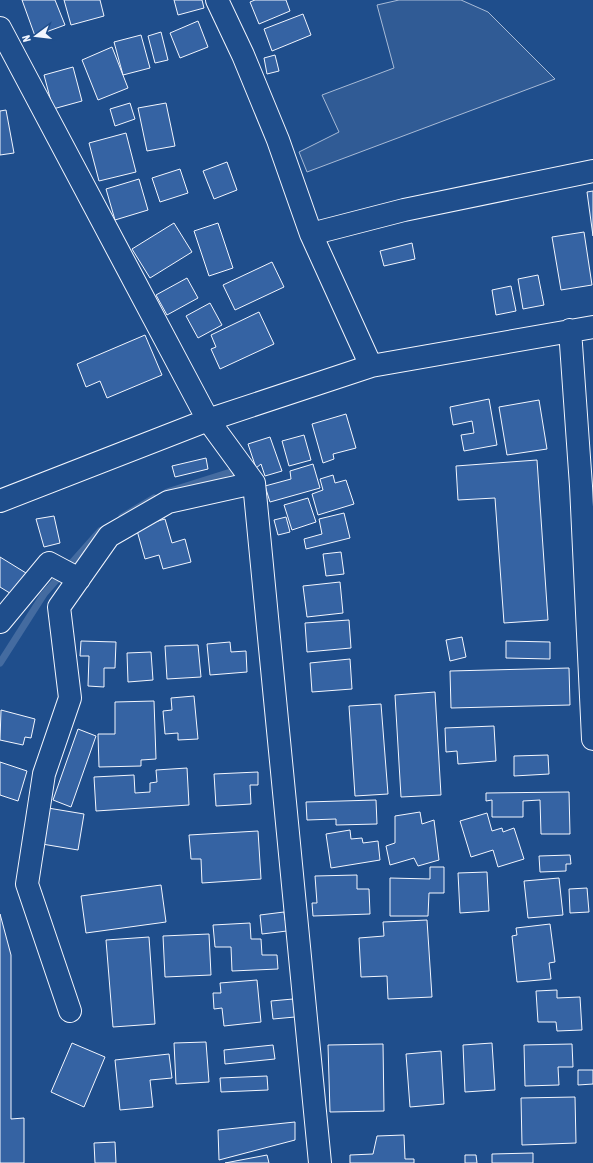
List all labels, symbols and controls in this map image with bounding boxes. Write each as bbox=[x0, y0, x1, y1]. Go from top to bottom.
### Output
north arrow bbox=[16, 16, 56, 56]
text: N bbox=[20, 34, 33, 43]

